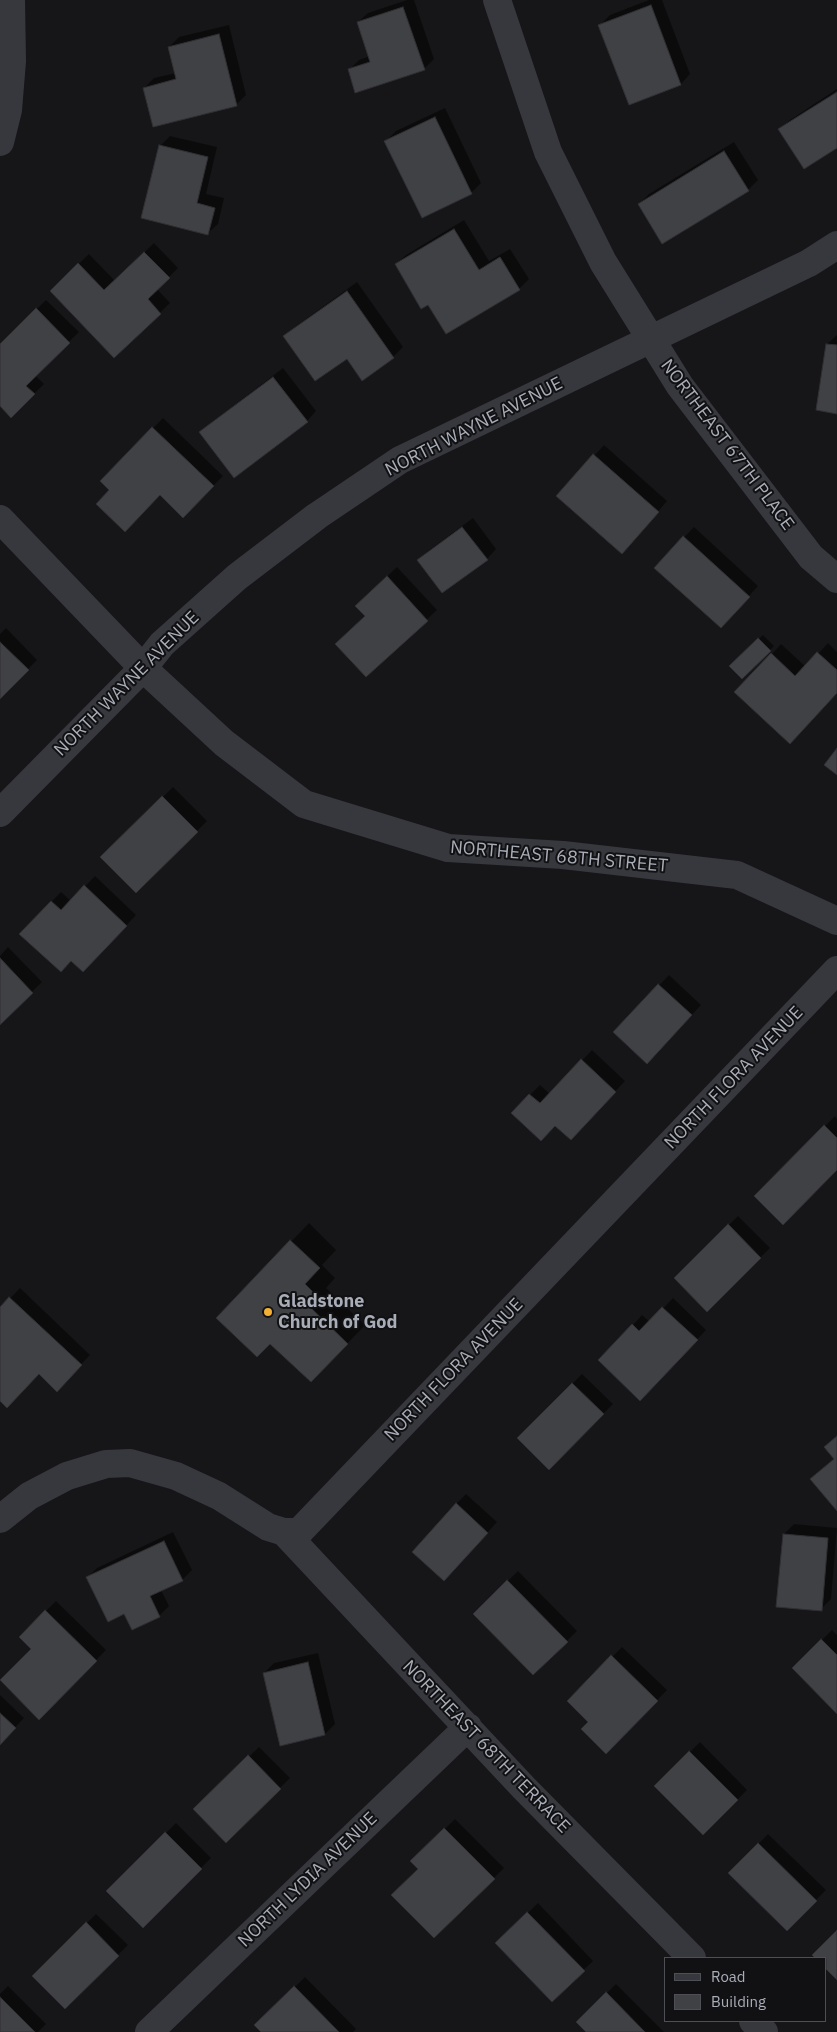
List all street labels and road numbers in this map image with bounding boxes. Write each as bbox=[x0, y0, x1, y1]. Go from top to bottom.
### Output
street label: NORTHEAST 67TH PLACE bbox=[656, 355, 798, 535]
street label: NORTH WAYNE AVENUE bbox=[382, 373, 566, 481]
street label: NORTH WAYNE AVENUE bbox=[50, 607, 204, 761]
street label: NORTHEAST 68TH STREET bbox=[449, 837, 669, 877]
street label: NORTH FLORA AVENUE bbox=[660, 1002, 808, 1154]
street label: NORTH FLORA AVENUE bbox=[380, 1294, 528, 1446]
street label: NORTHEAST 68TH TERRACE bbox=[398, 1656, 574, 1838]
street label: NORTH LYDIA AVENUE bbox=[234, 1808, 382, 1952]

